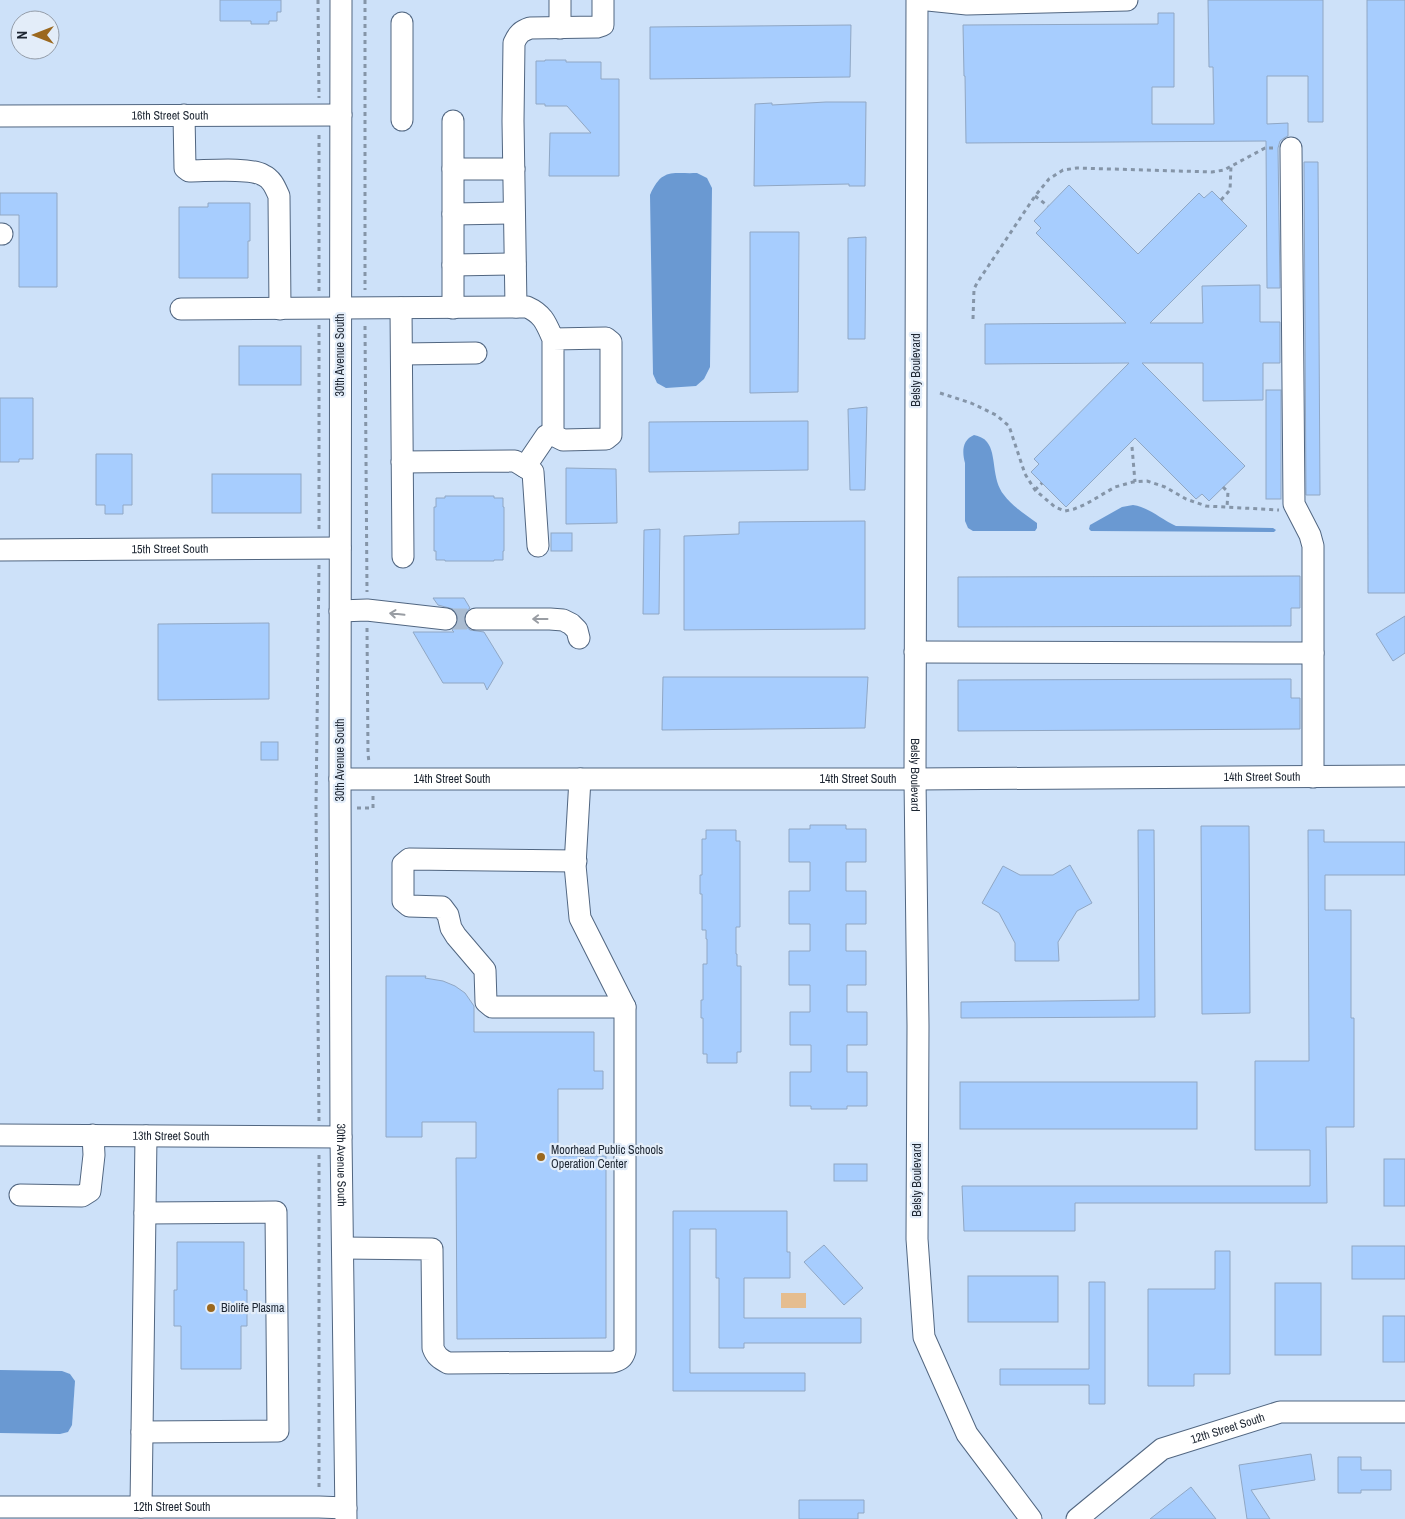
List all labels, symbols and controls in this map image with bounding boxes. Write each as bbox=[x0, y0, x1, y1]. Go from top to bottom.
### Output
north arrow bbox=[10, 10, 60, 60]
text: N bbox=[13, 31, 31, 39]
street label: 16th Street South bbox=[132, 107, 208, 124]
street label: 30th Avenue South bbox=[332, 313, 348, 397]
street label: Belsly Boulevard bbox=[908, 333, 924, 407]
street label: 15th Street South bbox=[132, 541, 208, 557]
one-way arrow bbox=[389, 609, 405, 619]
one-way arrow bbox=[532, 614, 548, 624]
street label: 30th Avenue South bbox=[332, 718, 348, 802]
street label: Belsly Boulevard bbox=[907, 738, 923, 812]
street label: 14th Street South bbox=[1224, 769, 1300, 785]
street label: 14th Street South bbox=[414, 771, 490, 787]
street label: 14th Street South bbox=[820, 771, 896, 787]
street label: 30th Avenue South bbox=[333, 1123, 350, 1207]
street label: 13th Street South bbox=[133, 1128, 209, 1144]
place label: Moorhead Public Schools Operation Center bbox=[551, 1142, 663, 1172]
street label: Belsly Boulevard bbox=[909, 1143, 925, 1217]
marker: Moorhead Public Schools Operation Center bbox=[535, 1151, 547, 1163]
place label: Biolife Plasma bbox=[221, 1300, 285, 1316]
marker: Biolife Plasma bbox=[205, 1302, 217, 1314]
street label: 12th Street South bbox=[1189, 1409, 1267, 1448]
street label: 12th Street South bbox=[134, 1499, 210, 1515]

